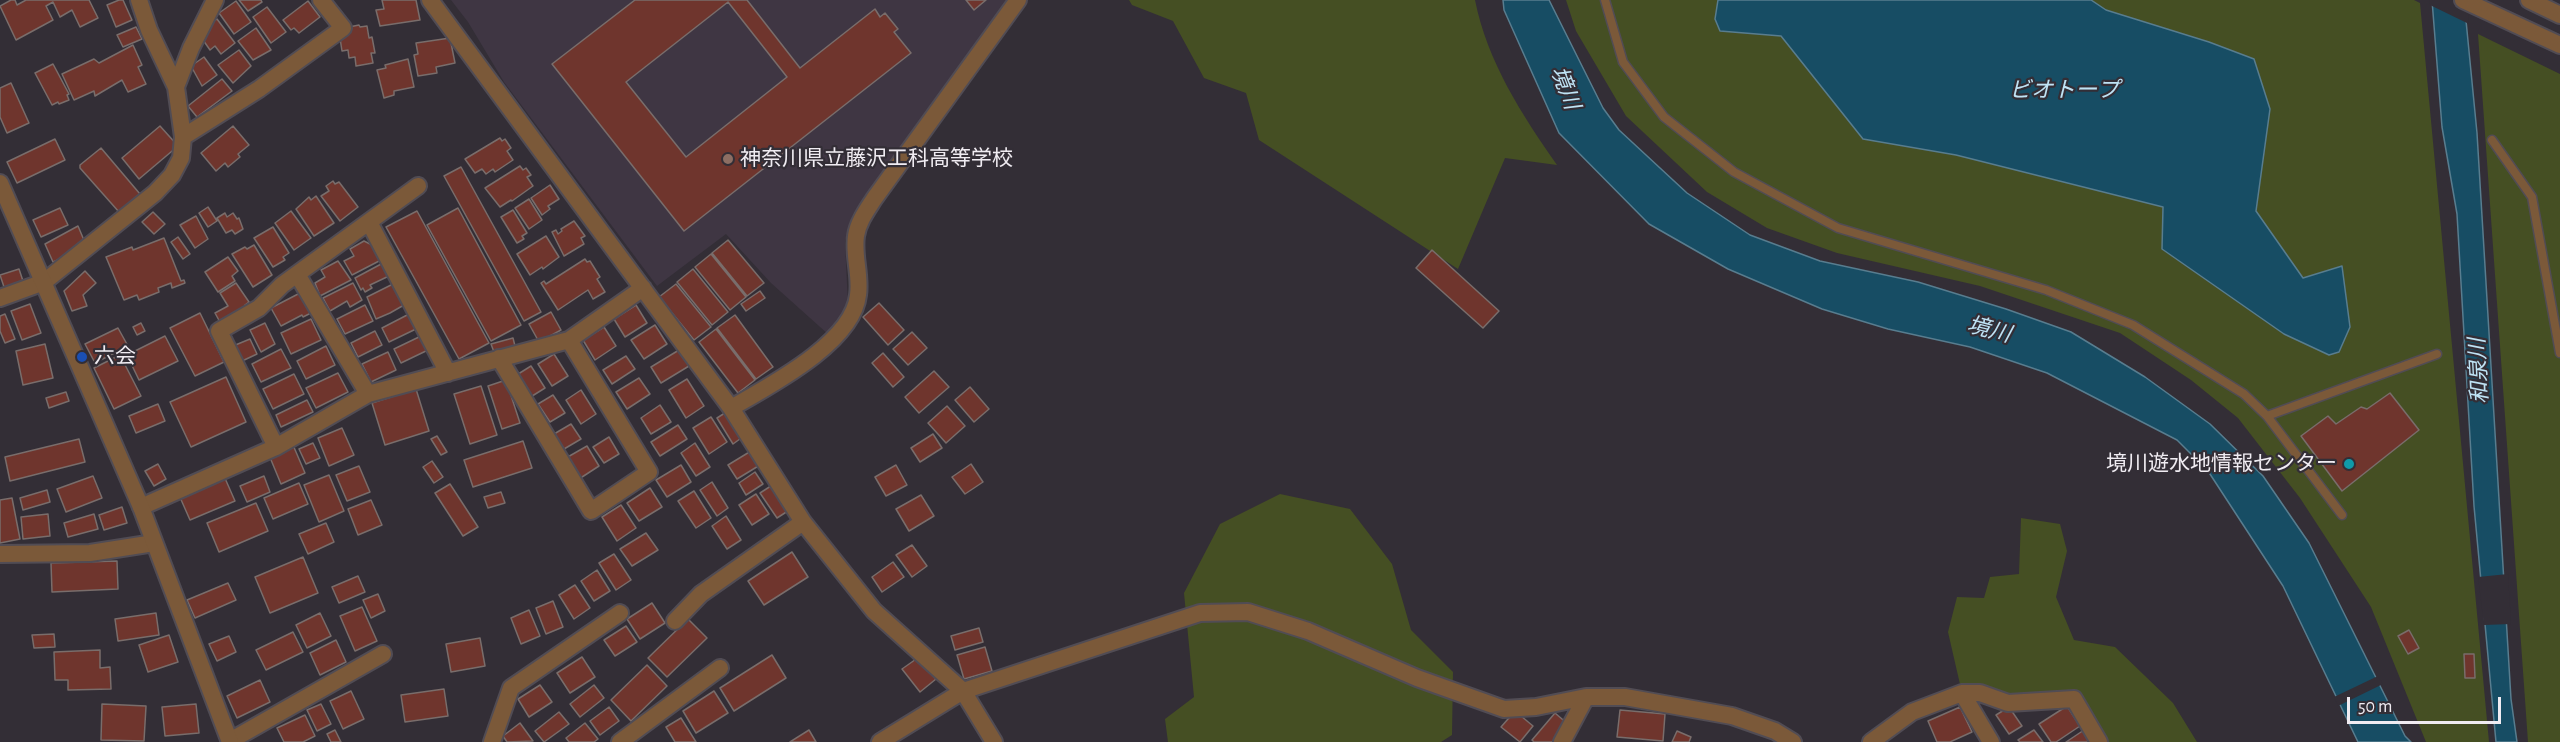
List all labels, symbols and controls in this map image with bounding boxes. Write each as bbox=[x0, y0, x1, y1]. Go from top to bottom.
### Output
water label: 境川 bbox=[1545, 63, 1585, 113]
water label: ビオトープ bbox=[2009, 77, 2119, 103]
place label: 神奈川県立藤沢工科高等学校 bbox=[740, 146, 1013, 172]
marker: 神奈川県立藤沢工科高等学校 bbox=[721, 152, 735, 166]
water label: 境川 bbox=[1964, 312, 2014, 348]
water label: 和泉川 bbox=[2464, 337, 2494, 405]
place label: 六会 bbox=[94, 344, 136, 370]
marker: 六会 bbox=[75, 350, 89, 364]
place label: 境川遊水地情報センター bbox=[2106, 451, 2337, 477]
marker: 境川遊水地情報センター bbox=[2342, 457, 2356, 471]
scale bar bbox=[2350, 685, 2504, 723]
text: 50 m bbox=[2358, 698, 2392, 716]

